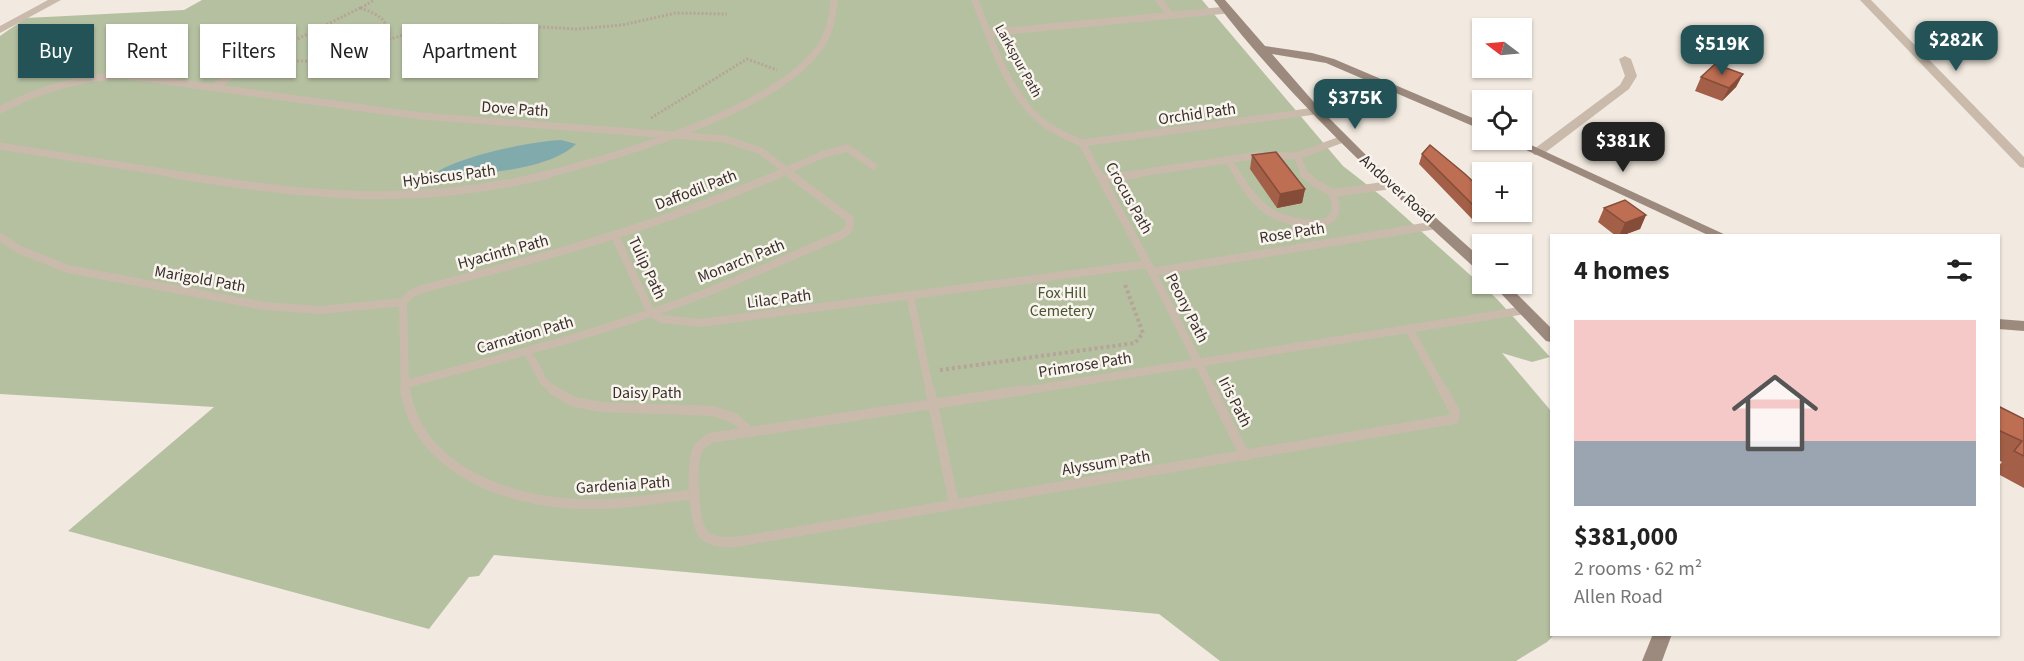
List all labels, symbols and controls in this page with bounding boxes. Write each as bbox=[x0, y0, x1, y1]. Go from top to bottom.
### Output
north arrow bbox=[1472, 18, 1532, 78]
map controls bbox=[1472, 18, 1532, 294]
street label: Larkspur Path bbox=[990, 21, 1046, 101]
pin: $282K bbox=[1914, 21, 1998, 72]
chip: Buy bbox=[18, 24, 94, 78]
chip: Rent bbox=[106, 24, 188, 78]
chip: Filters bbox=[200, 24, 296, 78]
chip: New bbox=[308, 24, 390, 78]
chip: Apartment bbox=[402, 24, 538, 78]
pin: $519K bbox=[1680, 25, 1764, 76]
text: $282K bbox=[1929, 26, 1983, 54]
text: $519K bbox=[1695, 30, 1749, 58]
pin: $375K bbox=[1313, 79, 1397, 130]
text: $375K bbox=[1328, 84, 1382, 112]
button: locate bbox=[1472, 90, 1532, 150]
street label: Dove Path bbox=[481, 96, 549, 122]
street label: Orchid Path bbox=[1157, 98, 1237, 130]
pin: $381K bbox=[1581, 122, 1665, 173]
text: $381K bbox=[1596, 127, 1650, 155]
street label: Andover Road bbox=[1355, 150, 1439, 228]
street label: Crocus Path bbox=[1100, 158, 1158, 238]
street label: Hybiscus Path bbox=[401, 159, 497, 193]
button: + bbox=[1472, 162, 1532, 222]
street label: Daffodil Path bbox=[652, 164, 740, 216]
street label: Rose Path bbox=[1258, 217, 1326, 249]
street label: Hyacinth Path bbox=[455, 229, 551, 275]
street label: Tulip Path bbox=[623, 233, 671, 303]
street label: Monarch Path bbox=[694, 234, 788, 288]
button: − bbox=[1472, 234, 1532, 294]
text: 4 homes bbox=[1574, 252, 1669, 289]
icon: filters bbox=[1943, 254, 1976, 287]
street label: Marigold Path bbox=[153, 260, 247, 298]
street label: Peony Path bbox=[1160, 270, 1214, 346]
park label: Fox Hill Cemetery bbox=[1030, 282, 1095, 322]
street label: Lilac Path bbox=[746, 284, 812, 314]
street label: Carnation Path bbox=[474, 311, 576, 359]
street label: Primrose Path bbox=[1037, 347, 1133, 383]
icon: home bbox=[1721, 359, 1829, 467]
street label: Iris Path bbox=[1213, 373, 1257, 431]
street label: Daisy Path bbox=[612, 382, 682, 404]
street label: Alyssum Path bbox=[1060, 445, 1152, 481]
street label: Gardenia Path bbox=[575, 471, 671, 499]
text: $381,000 bbox=[1574, 518, 1678, 555]
text: 2 rooms · 62 m² bbox=[1574, 555, 1702, 583]
text: Allen Road bbox=[1574, 583, 1663, 611]

